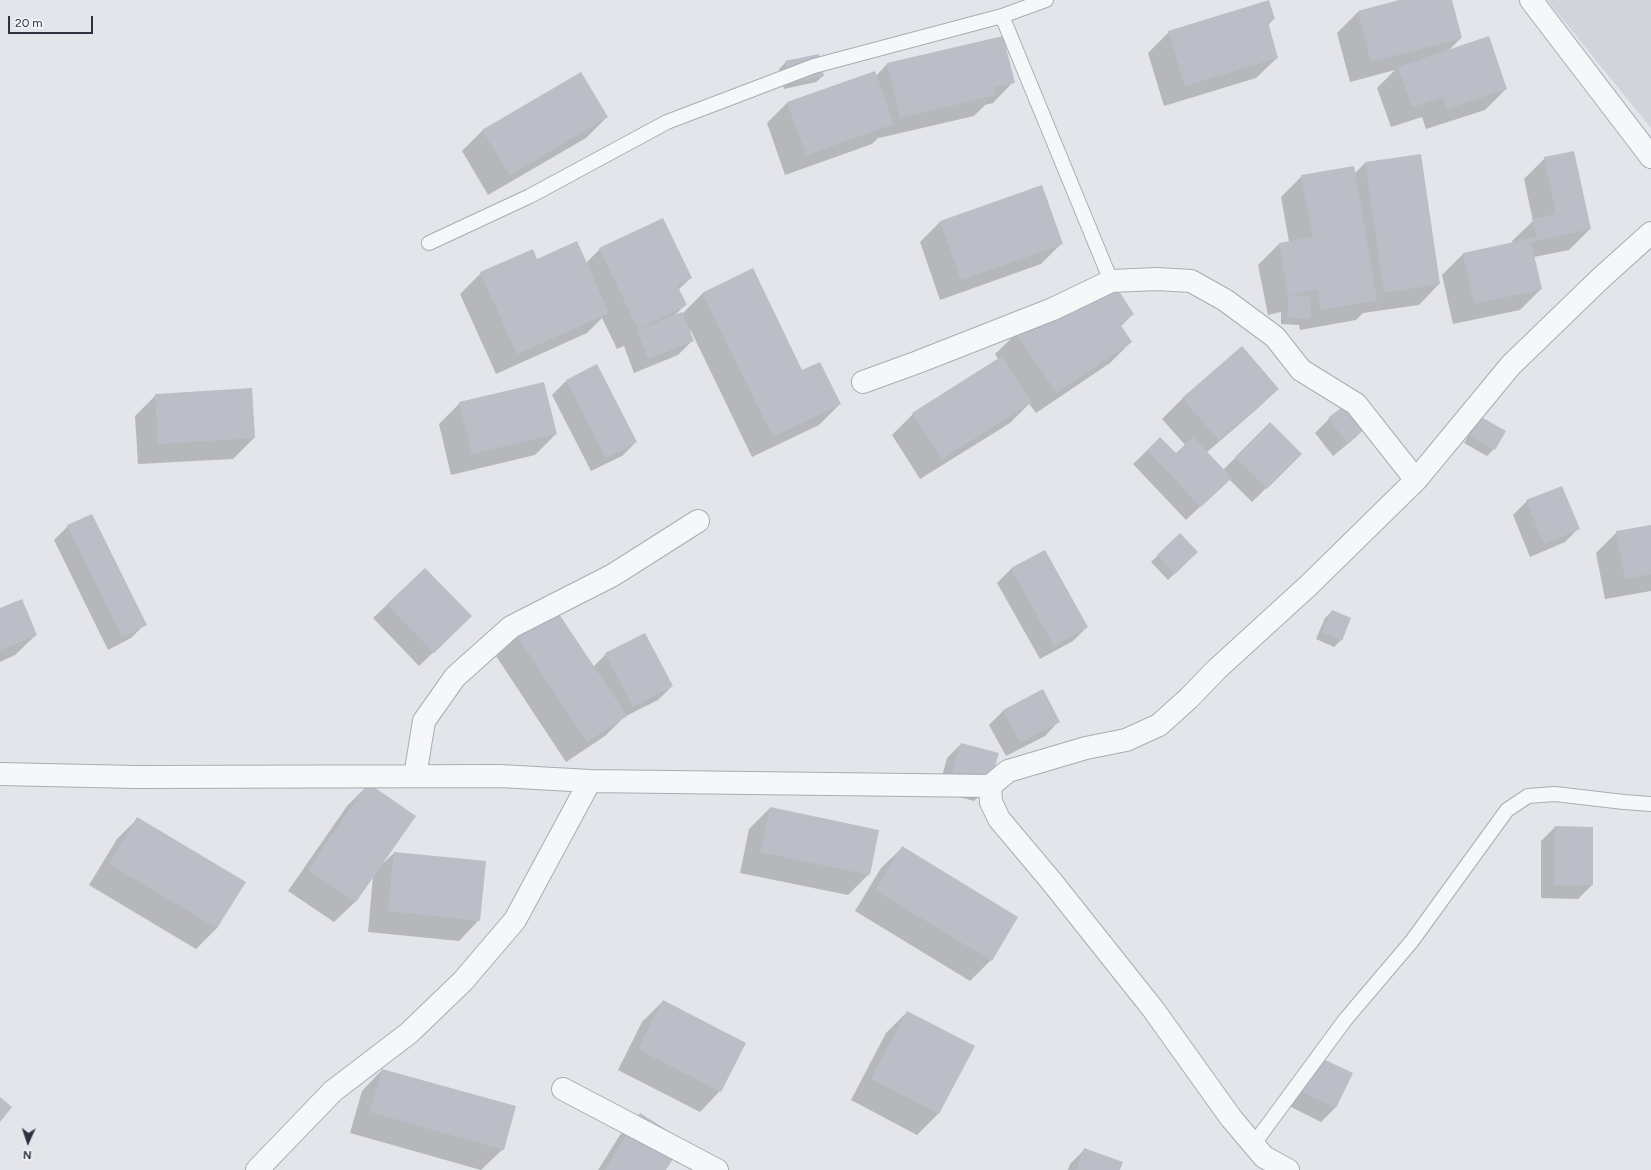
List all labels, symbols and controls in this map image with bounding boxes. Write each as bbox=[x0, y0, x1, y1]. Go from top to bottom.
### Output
scale bar bbox=[10, 8, 95, 34]
text: 20 m bbox=[15, 16, 43, 30]
north arrow bbox=[8, 1122, 48, 1162]
text: N bbox=[23, 1148, 32, 1161]

